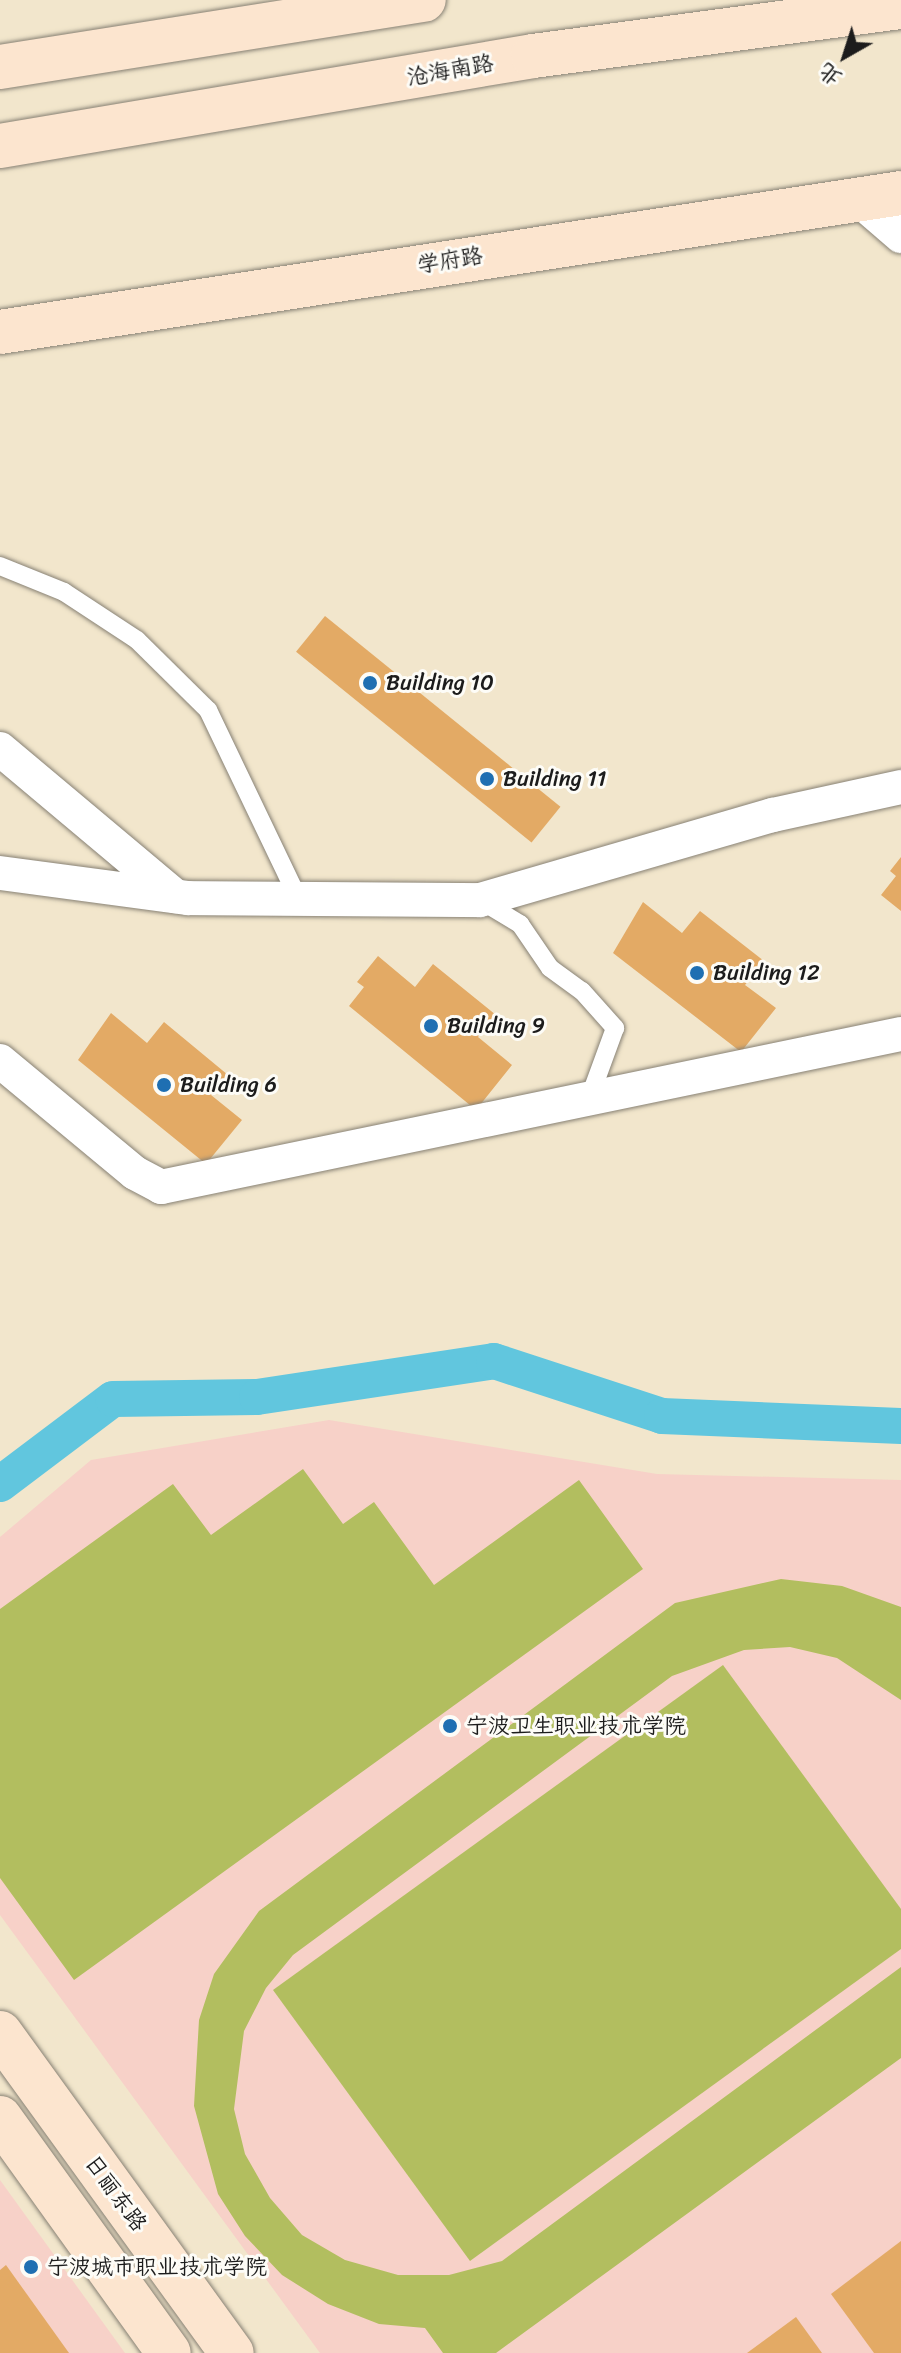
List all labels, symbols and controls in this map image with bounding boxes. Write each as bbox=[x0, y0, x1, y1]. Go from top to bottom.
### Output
north arrow bbox=[805, 16, 885, 96]
street label: 沧海南路 bbox=[404, 49, 496, 91]
text: 北 bbox=[809, 53, 850, 97]
street label: 学府路 bbox=[415, 242, 485, 278]
place label: Building 10 bbox=[386, 670, 494, 696]
marker: Building 10 bbox=[361, 674, 379, 692]
place label: Building 11 bbox=[503, 766, 606, 792]
marker: Building 11 bbox=[478, 770, 496, 788]
place label: Building 12 bbox=[713, 960, 820, 986]
marker: Building 12 bbox=[688, 964, 706, 982]
place label: Building 9 bbox=[447, 1013, 545, 1039]
marker: Building 9 bbox=[422, 1017, 440, 1035]
place label: Building 6 bbox=[180, 1072, 277, 1098]
marker: Building 6 bbox=[155, 1076, 173, 1094]
place label: 宁波卫生职业技术学院 bbox=[466, 1713, 686, 1739]
marker: 宁波卫生职业技术学院 bbox=[441, 1717, 459, 1735]
street label: 日丽东路 bbox=[79, 2150, 153, 2236]
place label: 宁波城市职业技术学院 bbox=[47, 2254, 267, 2280]
marker: 宁波城市职业技术学院 bbox=[22, 2258, 40, 2276]

